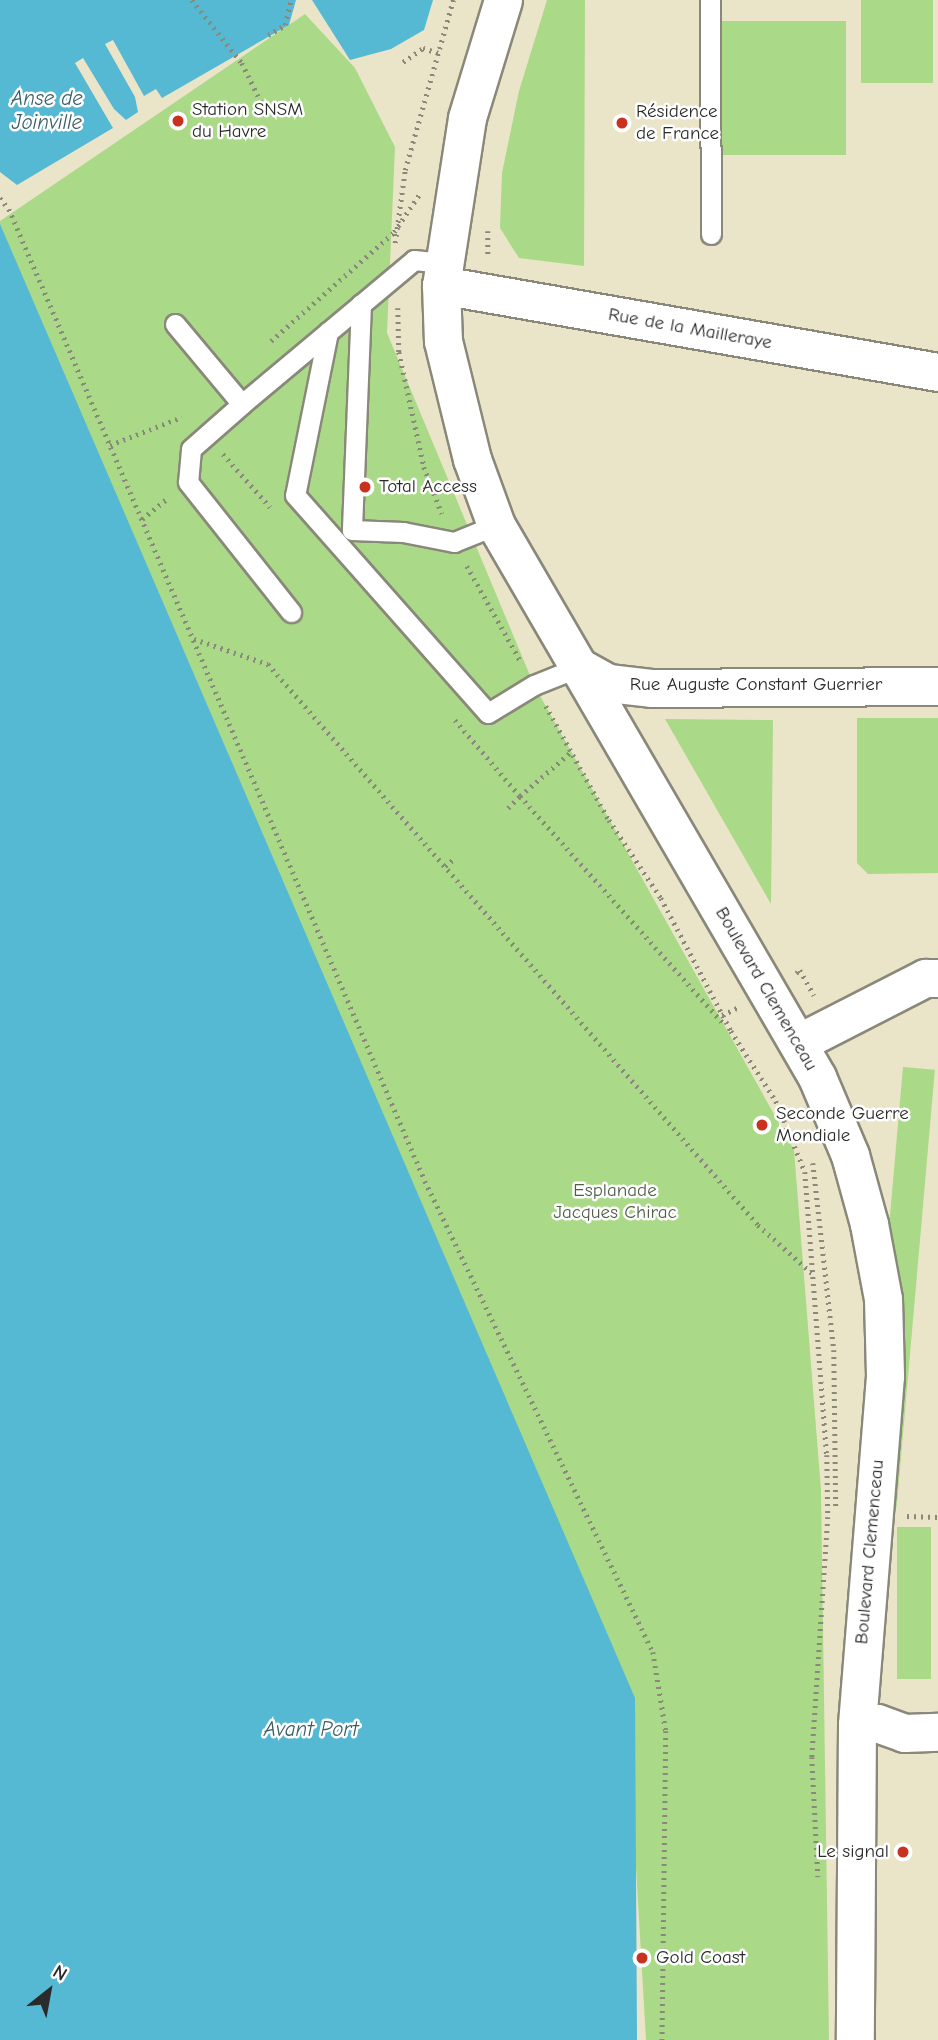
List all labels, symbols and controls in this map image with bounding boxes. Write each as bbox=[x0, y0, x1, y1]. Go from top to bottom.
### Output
water label: Anse de Joinville bbox=[11, 85, 83, 135]
place label: Station SNSM du Havre bbox=[192, 99, 303, 143]
place label: Résidence de France bbox=[636, 101, 719, 145]
marker: Station SNSM du Havre bbox=[170, 113, 186, 129]
marker: Résidence de France bbox=[614, 115, 630, 131]
street label: Rue de la Mailleraye bbox=[606, 303, 774, 355]
place label: Total Access bbox=[379, 476, 477, 498]
marker: Total Access bbox=[357, 479, 373, 495]
street label: Rue Auguste Constant Guerrier bbox=[630, 674, 882, 696]
street label: Boulevard Clemenceau bbox=[710, 903, 822, 1075]
place label: Seconde Guerre Mondiale bbox=[776, 1103, 909, 1147]
marker: Seconde Guerre Mondiale bbox=[754, 1117, 770, 1133]
park label: Esplanade Jacques Chirac bbox=[553, 1180, 677, 1224]
street label: Boulevard Clemenceau bbox=[851, 1459, 889, 1645]
water label: Avant Port bbox=[264, 1716, 358, 1742]
place label: Le signal bbox=[817, 1841, 889, 1863]
marker: Le signal bbox=[895, 1844, 911, 1860]
place label: Gold Coast bbox=[656, 1947, 745, 1969]
marker: Gold Coast bbox=[634, 1950, 650, 1966]
north arrow bbox=[14, 1956, 84, 2026]
text: N bbox=[49, 1960, 71, 1986]

